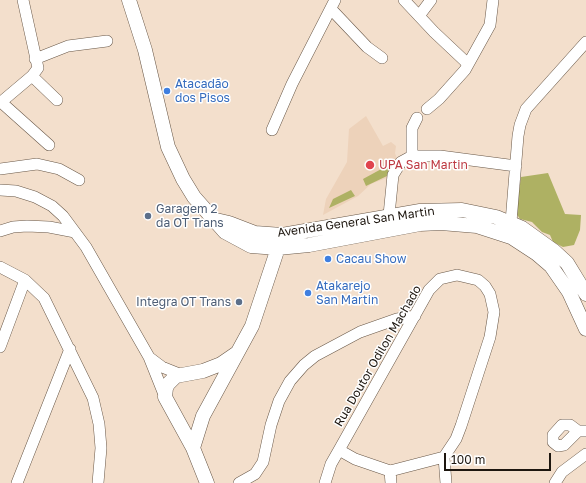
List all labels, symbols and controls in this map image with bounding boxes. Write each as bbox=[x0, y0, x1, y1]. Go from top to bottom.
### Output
place label: Atacadão dos Pisos bbox=[175, 77, 230, 105]
marker: Atacadão dos Pisos bbox=[162, 86, 172, 96]
place label: UPA San Martin bbox=[379, 158, 468, 172]
marker: UPA San Martin bbox=[364, 159, 376, 171]
place label: Garagem 2 da OT Trans bbox=[156, 202, 224, 230]
street label: Avenida General San Martin bbox=[276, 204, 436, 240]
marker: Garagem 2 da OT Trans bbox=[143, 211, 153, 221]
place label: Cacau Show bbox=[336, 252, 406, 266]
marker: Cacau Show bbox=[323, 254, 333, 264]
place label: Atakarejo San Martin bbox=[316, 279, 378, 307]
street label: Rua Doutor Odilon Machado bbox=[332, 283, 424, 429]
marker: Atakarejo San Martin bbox=[303, 288, 313, 298]
place label: Integra OT Trans bbox=[136, 295, 231, 309]
marker: Integra OT Trans bbox=[234, 297, 244, 307]
scale bar bbox=[446, 445, 553, 471]
text: 100 m bbox=[451, 452, 485, 467]

